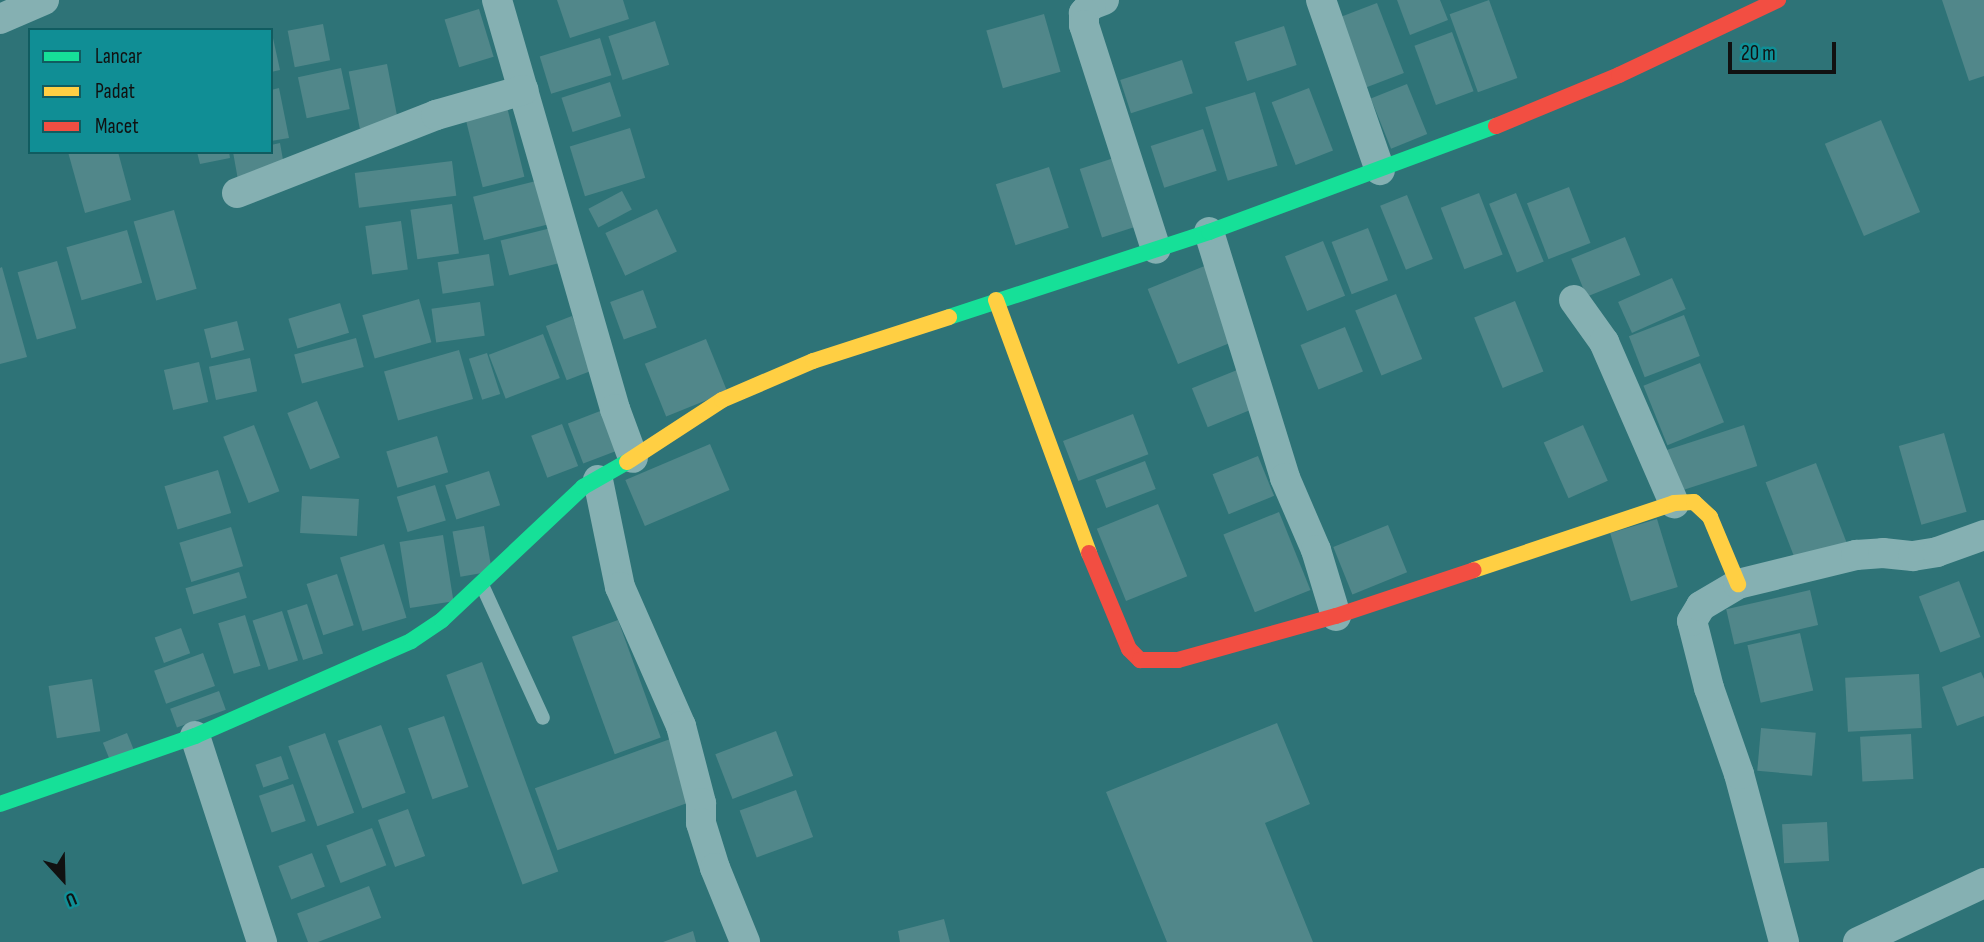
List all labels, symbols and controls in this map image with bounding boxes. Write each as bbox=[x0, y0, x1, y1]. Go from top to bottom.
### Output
legend bbox=[28, 28, 273, 154]
scale bar bbox=[1732, 28, 1840, 72]
text: 20 m bbox=[1741, 41, 1776, 66]
text: Lancar bbox=[95, 44, 142, 69]
text: Padat bbox=[95, 79, 135, 104]
text: Macet bbox=[95, 114, 139, 139]
north arrow bbox=[28, 844, 98, 914]
text: U bbox=[62, 886, 80, 911]

